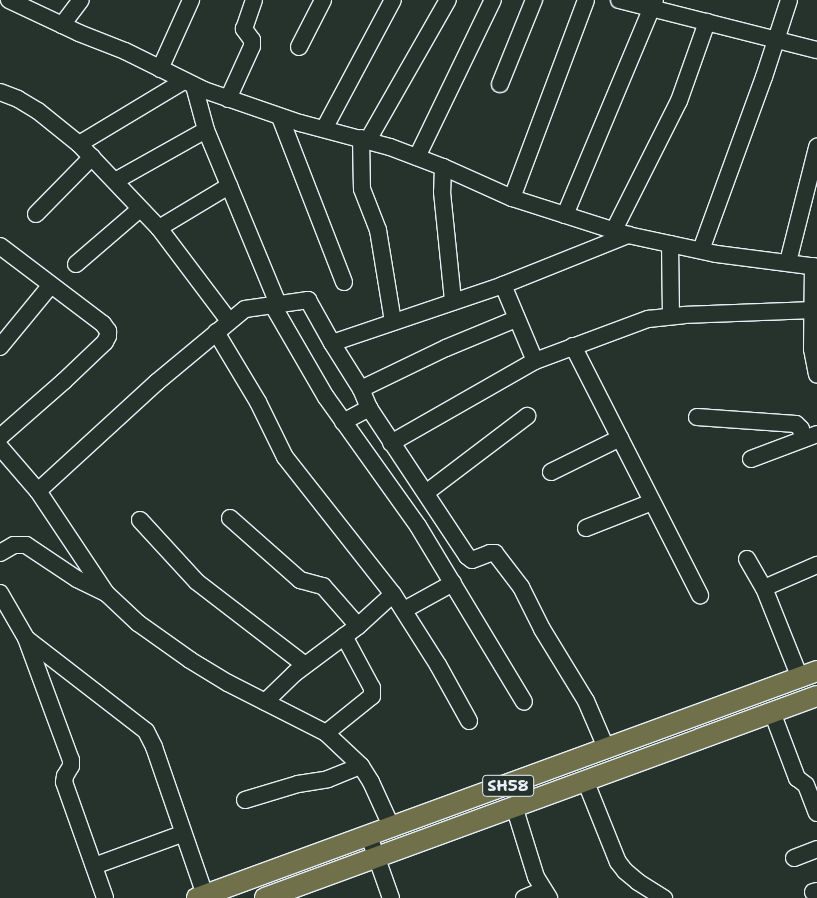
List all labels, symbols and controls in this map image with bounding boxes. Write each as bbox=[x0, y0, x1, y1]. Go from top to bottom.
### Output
road number: SH58 bbox=[482, 772, 534, 799]

